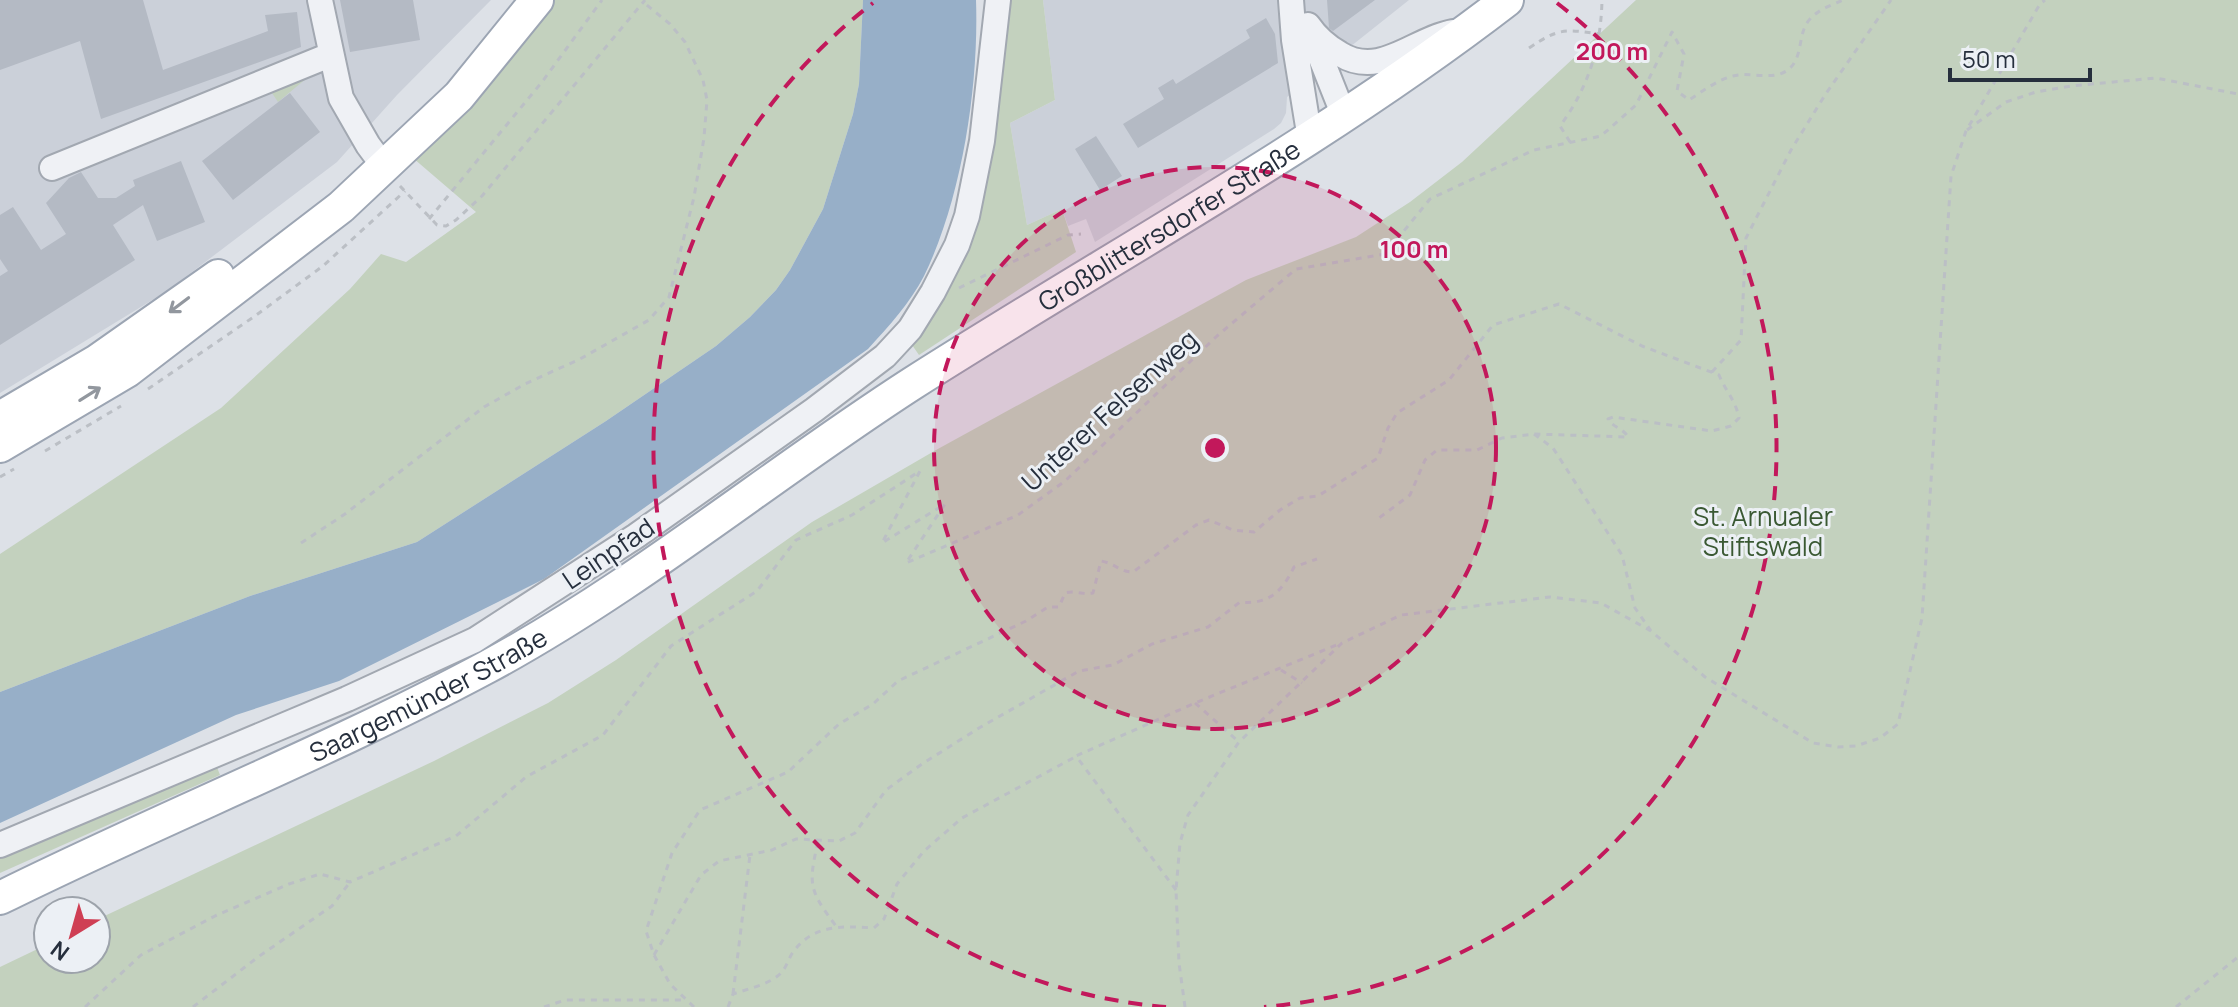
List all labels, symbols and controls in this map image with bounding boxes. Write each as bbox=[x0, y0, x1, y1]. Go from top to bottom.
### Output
scale bar bbox=[1950, 32, 2090, 82]
text: 200 m bbox=[1576, 34, 1648, 67]
text: 50 m bbox=[1962, 42, 2016, 75]
street label: Großblittersdorfer Straße bbox=[1031, 131, 1307, 319]
text: 100 m bbox=[1380, 232, 1448, 265]
one-way arrow bbox=[169, 296, 191, 313]
street label: Unterer Felsenweg bbox=[1013, 321, 1205, 499]
one-way arrow bbox=[78, 386, 100, 402]
centre of rings bbox=[1201, 434, 1229, 462]
park label: St. Arnualer Stiftswald bbox=[1693, 498, 1833, 564]
street label: Leinpfad bbox=[555, 509, 661, 597]
street label: Saargemünder Straße bbox=[303, 619, 554, 770]
north arrow bbox=[32, 895, 112, 975]
text: N bbox=[45, 934, 75, 968]

